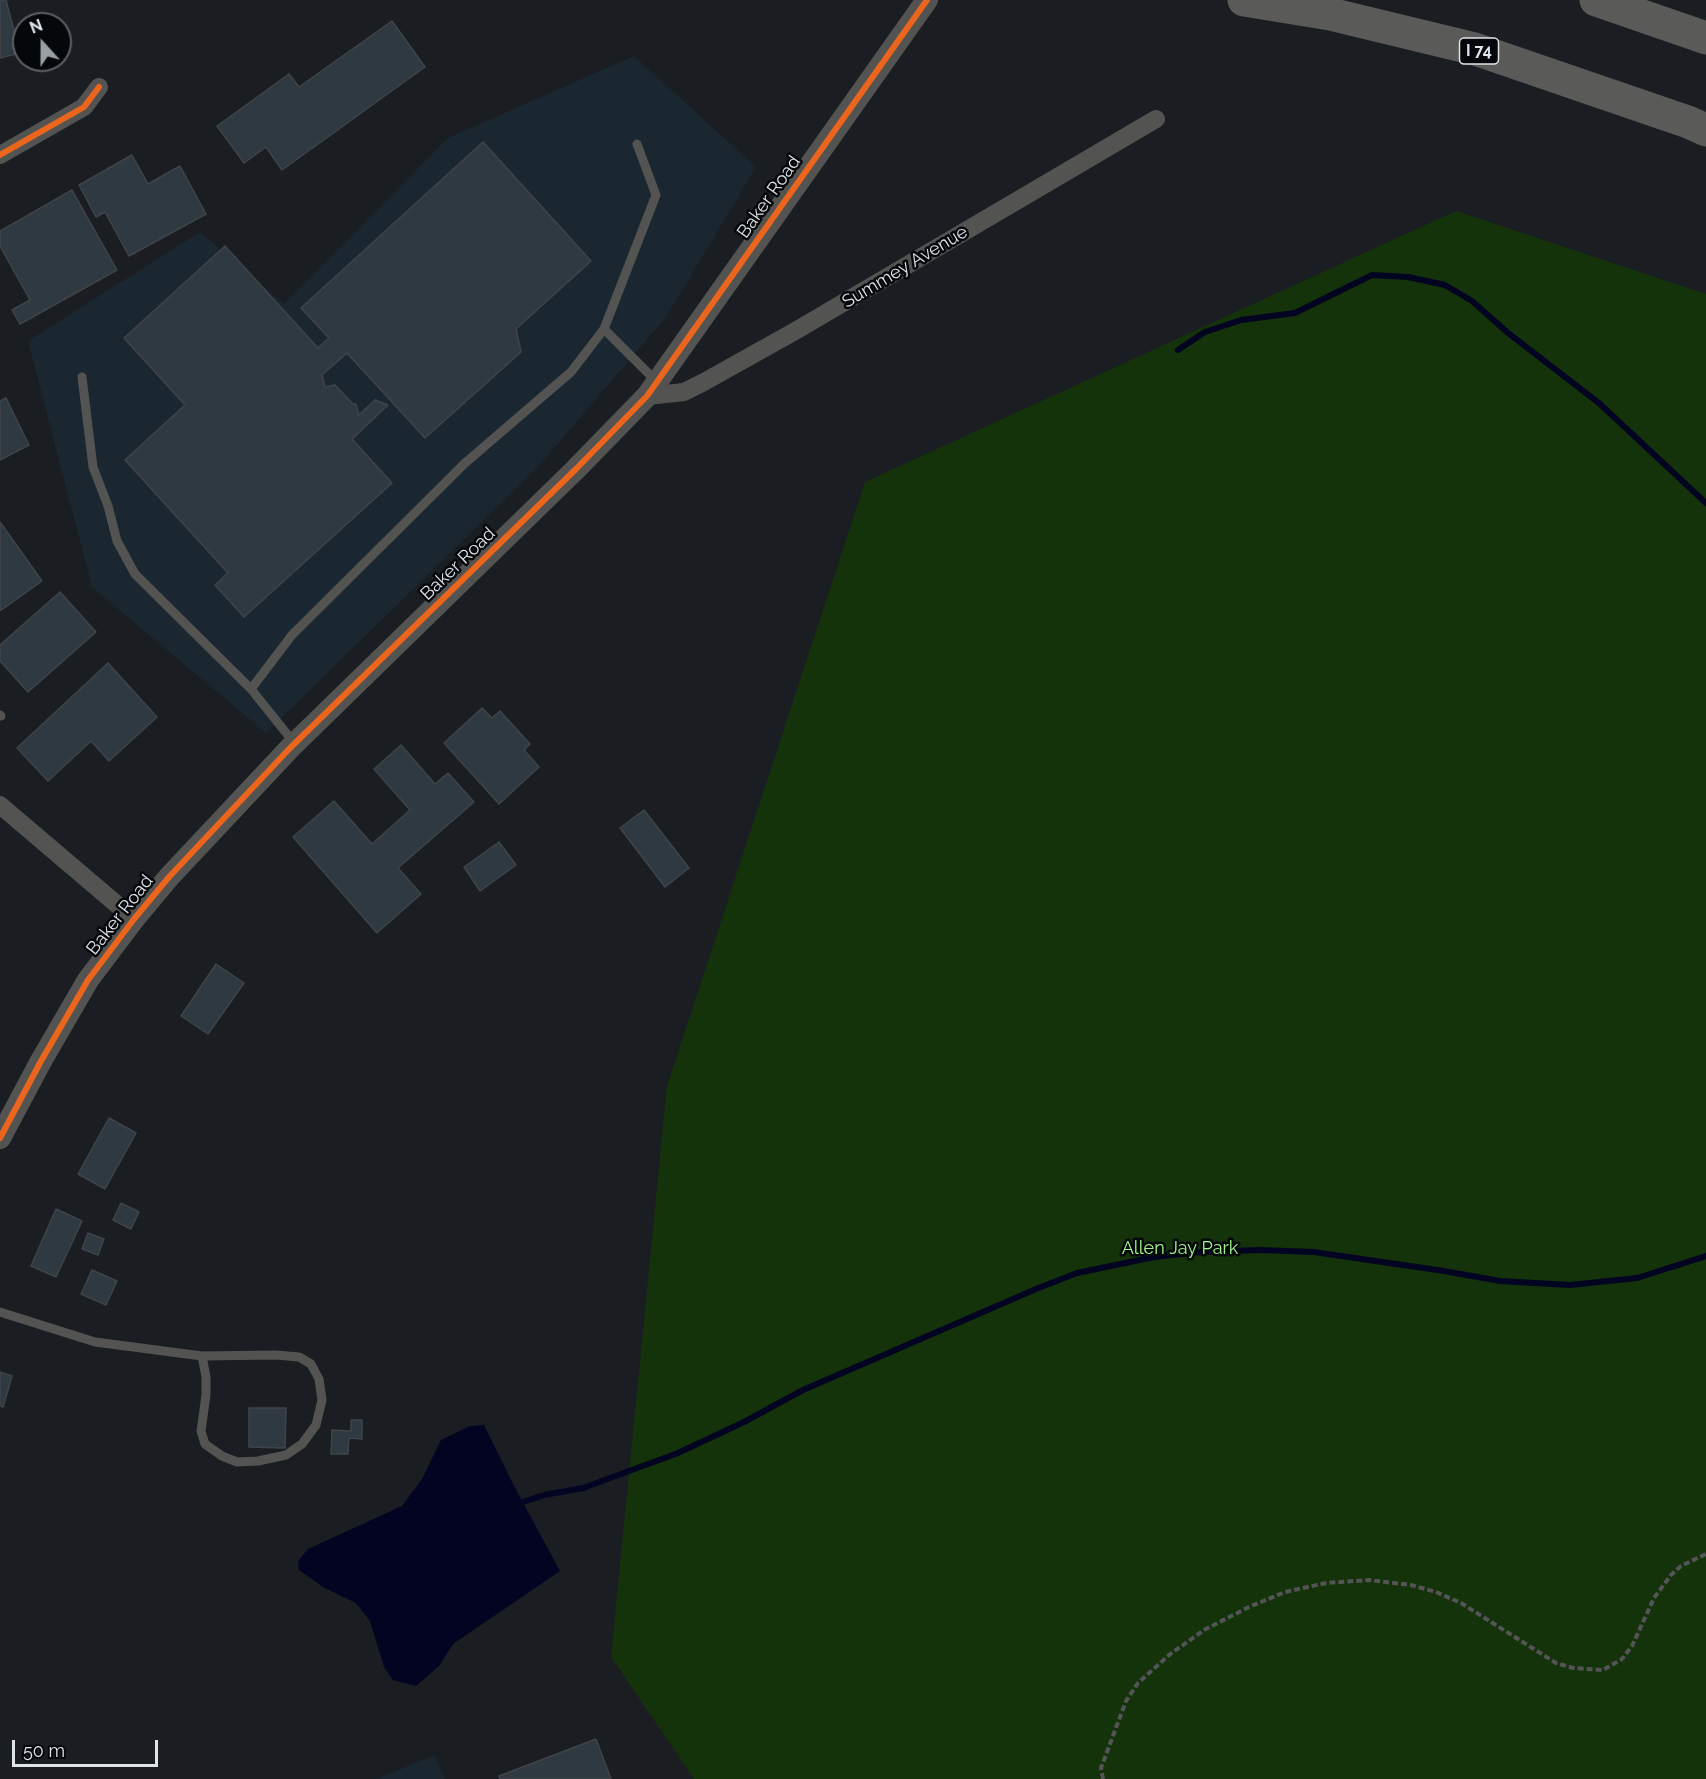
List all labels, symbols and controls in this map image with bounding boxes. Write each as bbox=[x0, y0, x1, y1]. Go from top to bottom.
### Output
north arrow bbox=[12, 12, 72, 72]
text: N bbox=[27, 16, 45, 38]
road number: I 74 bbox=[1460, 38, 1498, 64]
street label: Baker Road bbox=[733, 152, 805, 242]
street label: Summey Avenue bbox=[838, 221, 972, 313]
street label: Baker Road bbox=[416, 523, 500, 605]
street label: Baker Road bbox=[82, 871, 158, 959]
park label: Allen Jay Park bbox=[1122, 1238, 1238, 1260]
scale bar bbox=[15, 1728, 160, 1766]
text: 50 m bbox=[23, 1740, 65, 1761]

